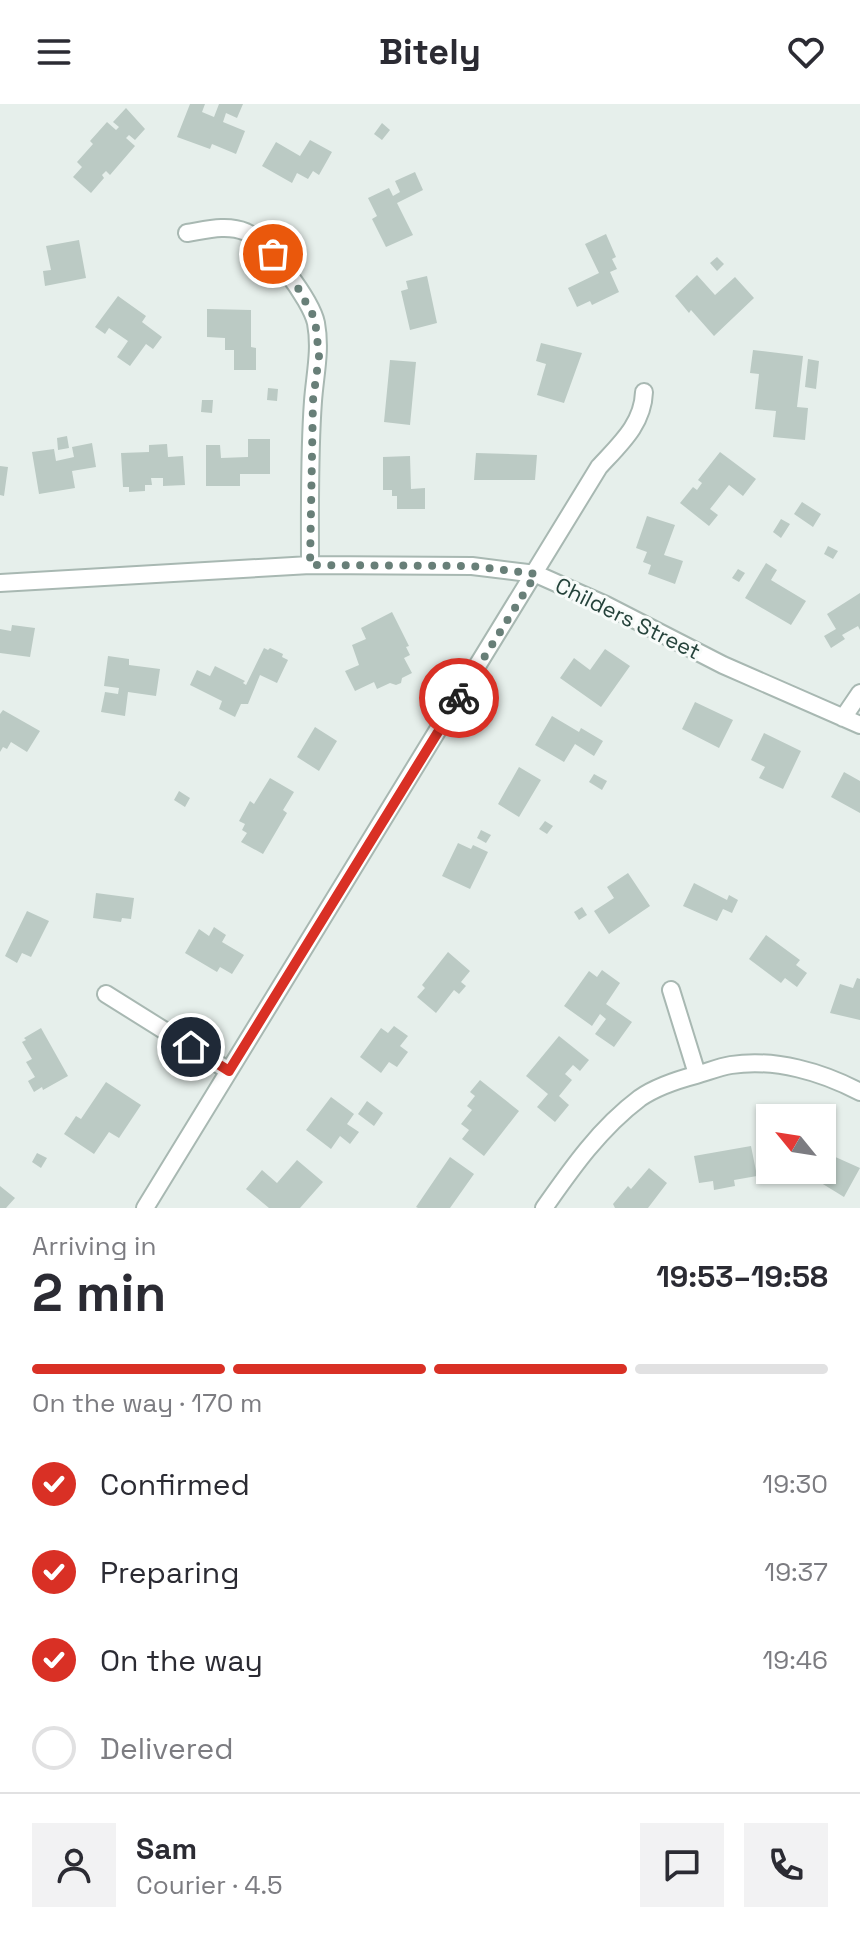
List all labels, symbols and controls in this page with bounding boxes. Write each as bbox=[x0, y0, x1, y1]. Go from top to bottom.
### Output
text: Bitely bbox=[379, 29, 481, 75]
icon: menu bbox=[32, 30, 76, 74]
icon: heart bbox=[784, 30, 828, 74]
pin bbox=[239, 220, 307, 288]
icon: bag bbox=[251, 232, 295, 276]
street label: Childers Street bbox=[551, 571, 705, 665]
courier bbox=[419, 658, 499, 738]
icon: bike bbox=[437, 676, 481, 720]
pin bbox=[157, 1013, 225, 1081]
icon: home bbox=[169, 1025, 213, 1069]
north arrow bbox=[756, 1104, 836, 1184]
map controls bbox=[756, 1104, 836, 1184]
text: Arriving in bbox=[32, 1229, 156, 1263]
text: 19:53–19:58 bbox=[656, 1257, 828, 1296]
text: 2 min bbox=[32, 1260, 166, 1326]
text: On the way · 170 m bbox=[32, 1386, 262, 1420]
icon: check bbox=[32, 1462, 76, 1506]
text: Confirmed bbox=[100, 1465, 250, 1504]
text: 19:30 bbox=[762, 1467, 828, 1501]
icon: check bbox=[32, 1550, 76, 1594]
text: Preparing bbox=[100, 1553, 239, 1592]
text: 19:37 bbox=[764, 1555, 828, 1589]
icon: check bbox=[32, 1638, 76, 1682]
text: On the way bbox=[100, 1641, 263, 1680]
text: 19:46 bbox=[762, 1643, 828, 1677]
text: Delivered bbox=[100, 1729, 234, 1768]
button: person bbox=[32, 1823, 116, 1907]
button: chat bbox=[640, 1823, 724, 1907]
button: phone bbox=[744, 1823, 828, 1907]
text: Sam bbox=[136, 1829, 197, 1868]
text: Courier · 4.5 bbox=[136, 1868, 283, 1902]

